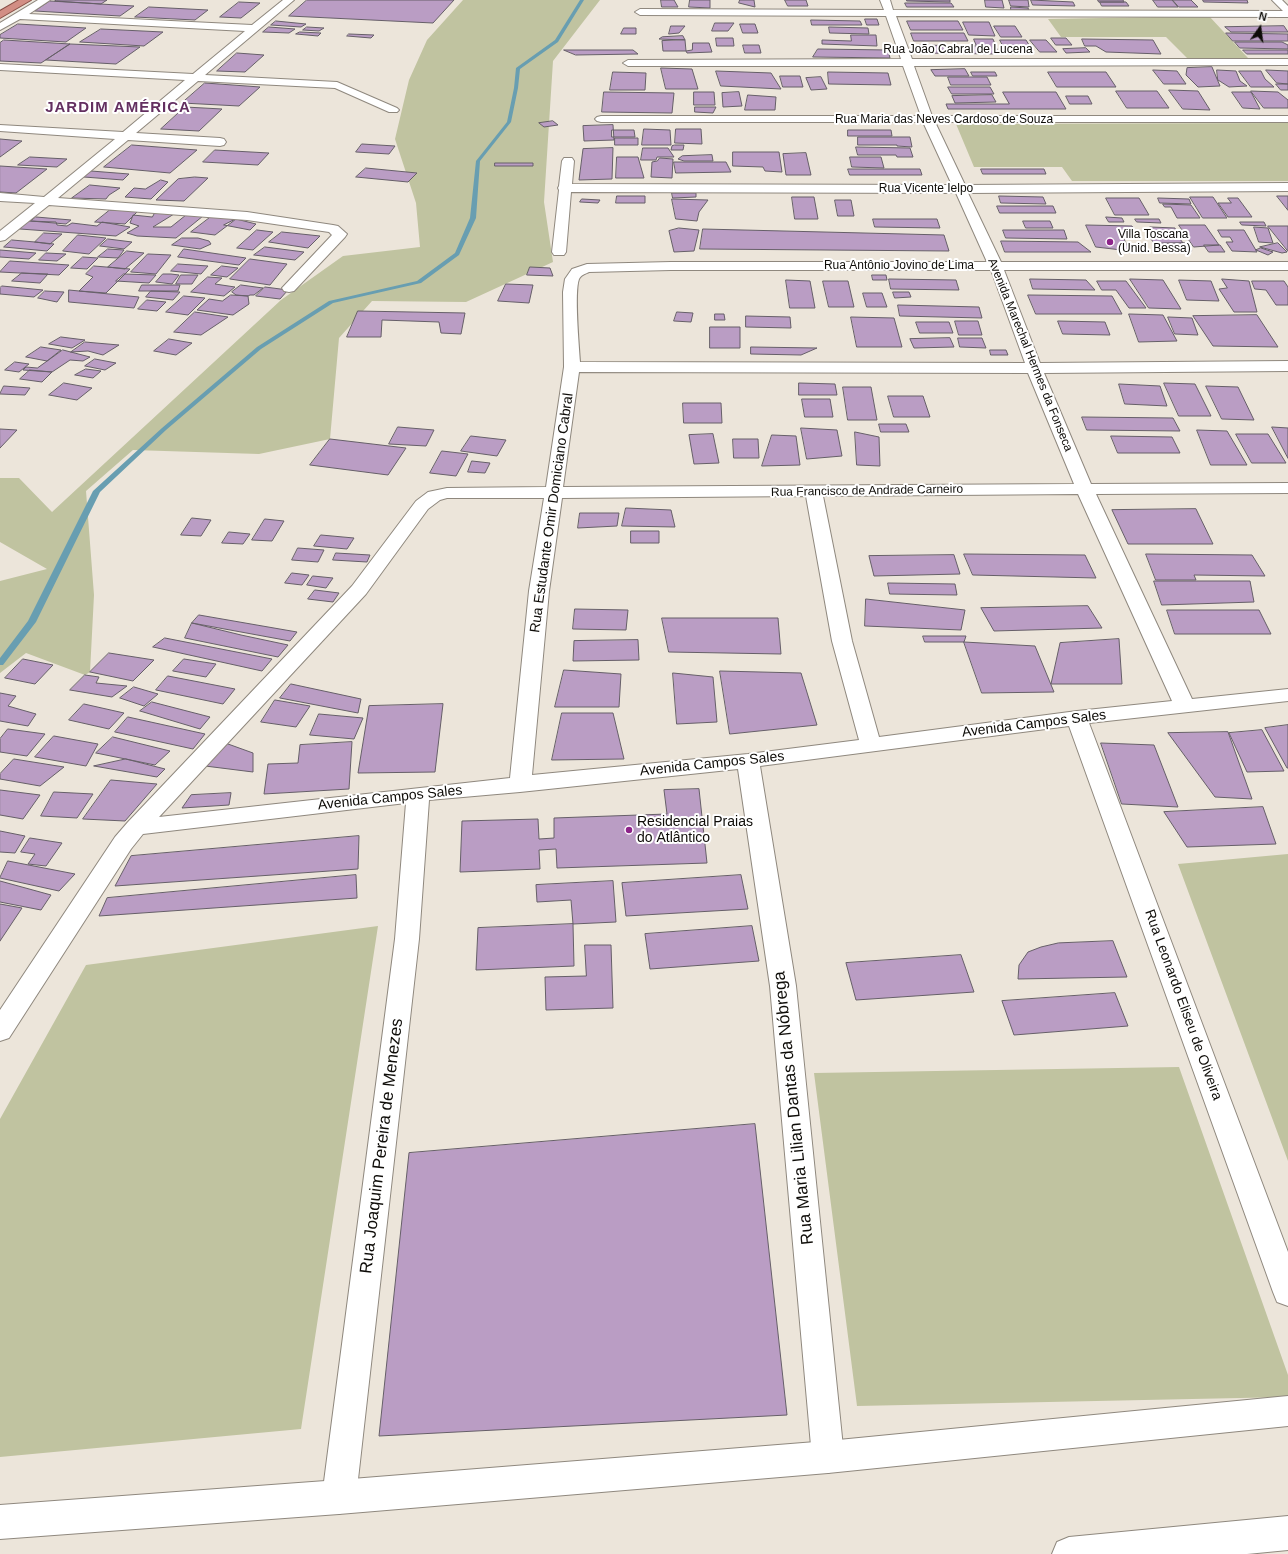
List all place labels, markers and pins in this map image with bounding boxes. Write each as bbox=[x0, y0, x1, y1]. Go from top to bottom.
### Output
place label: Villa Toscana (Unid. Bessa) bbox=[1118, 228, 1191, 256]
marker: Villa Toscana (Unid. Bessa) bbox=[1105, 237, 1115, 247]
place label: Residencial Praias do Atlântico bbox=[637, 814, 753, 846]
marker: Residencial Praias do Atlântico bbox=[624, 825, 634, 835]

